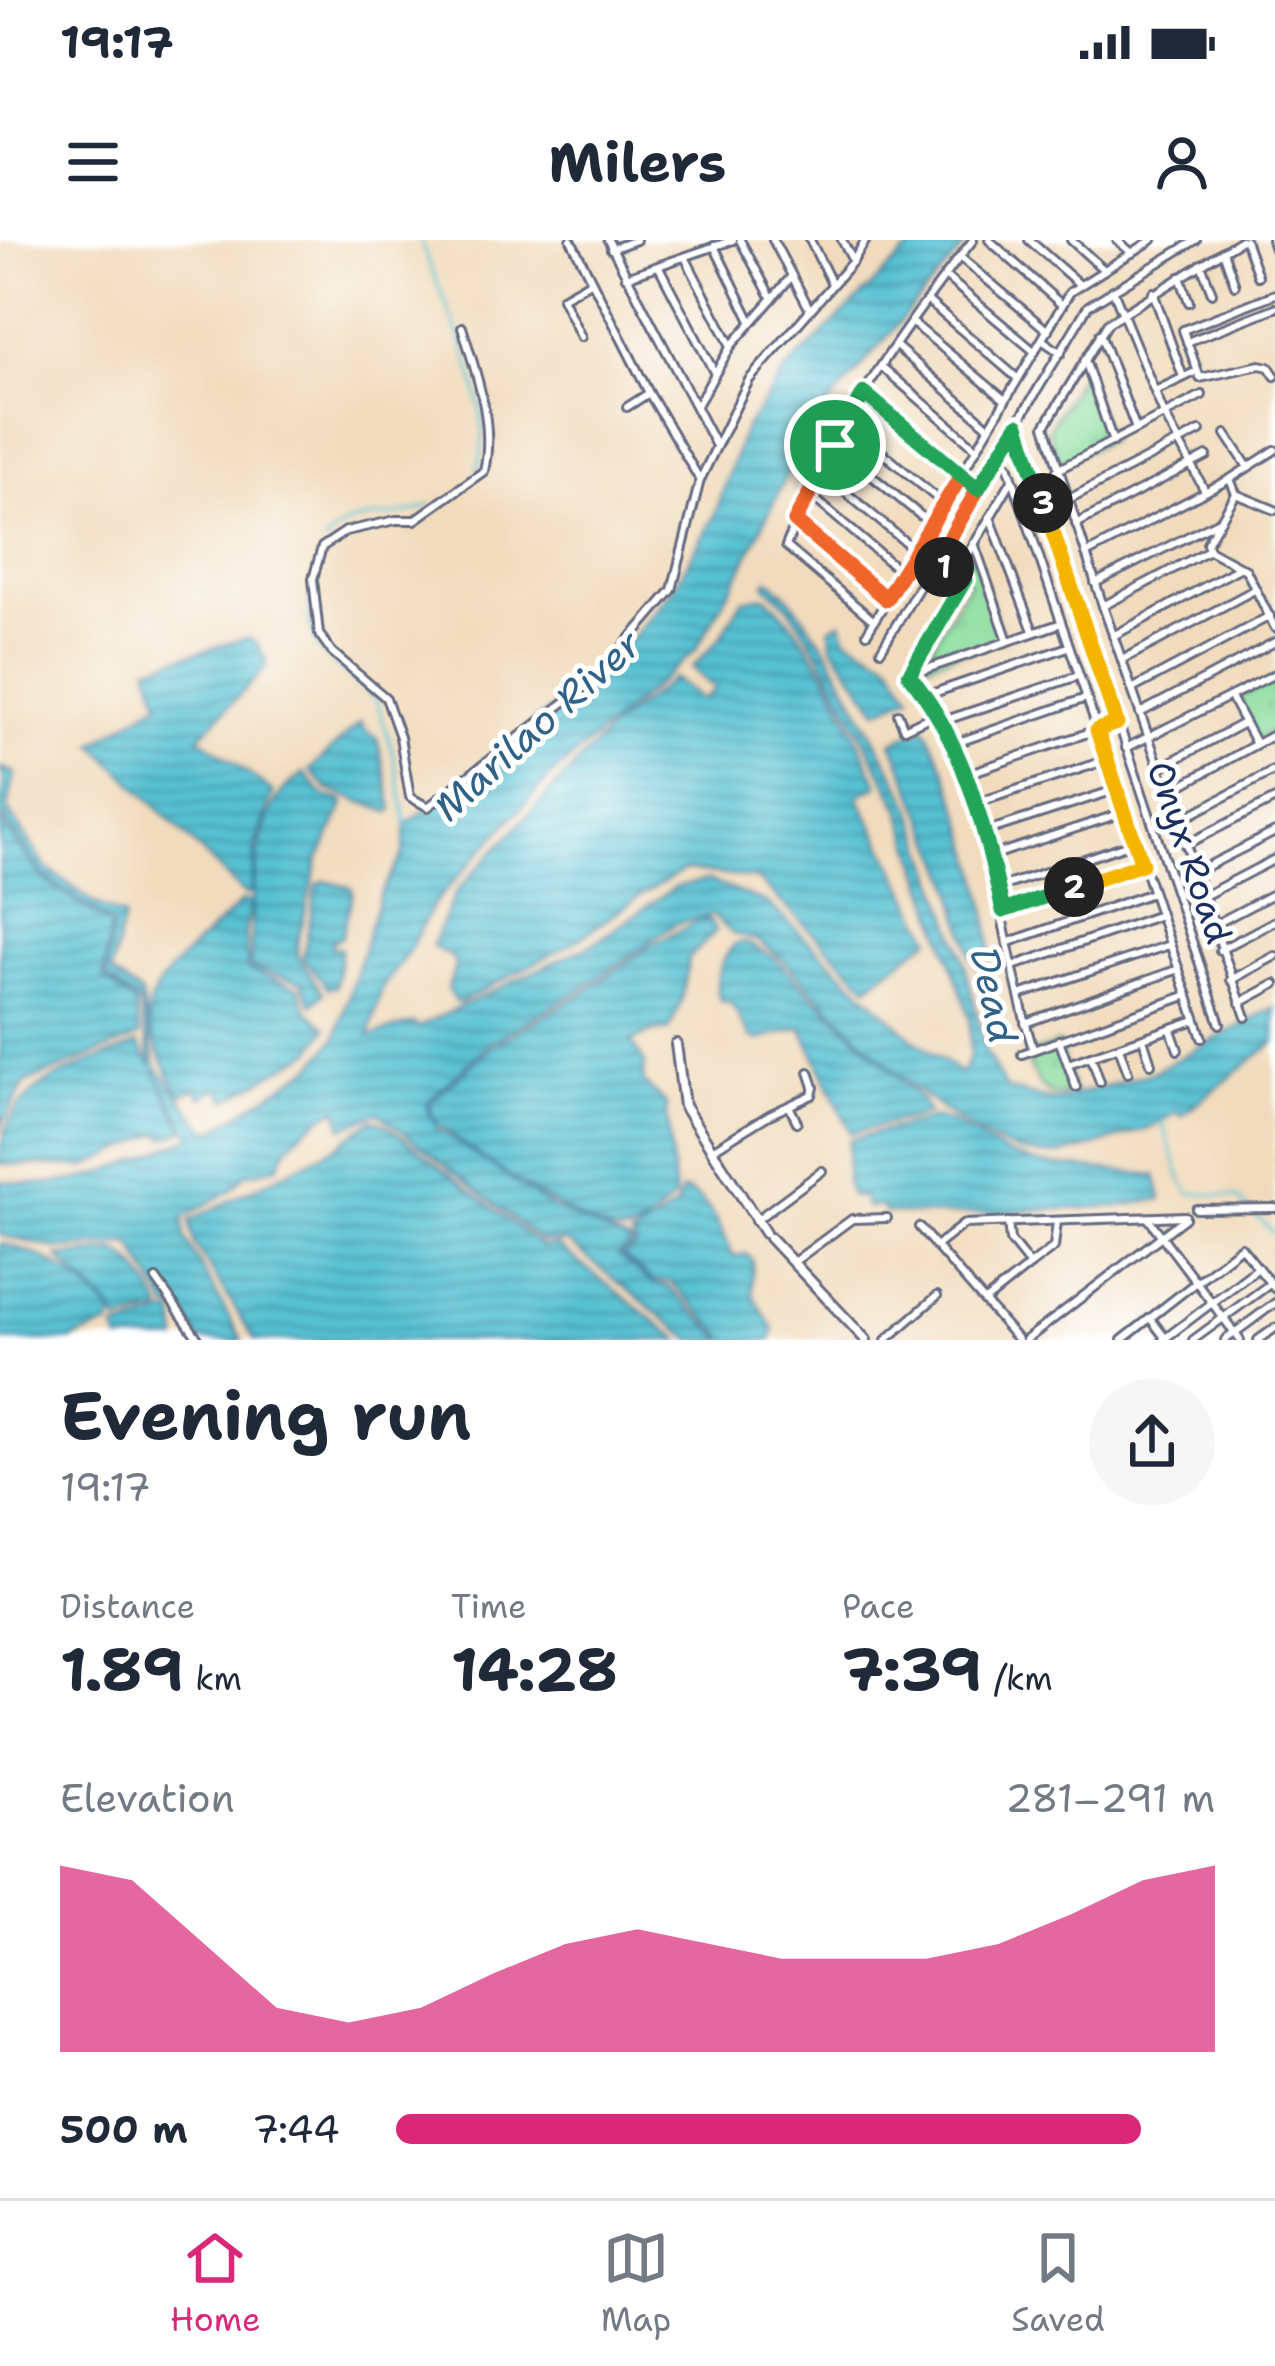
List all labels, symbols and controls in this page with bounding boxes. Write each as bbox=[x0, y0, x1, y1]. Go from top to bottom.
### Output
text: 19:17 bbox=[60, 12, 174, 72]
text: Milers bbox=[549, 126, 727, 198]
icon: menu bbox=[60, 129, 126, 195]
icon: person bbox=[1149, 129, 1215, 195]
pin bbox=[784, 394, 886, 496]
icon: arrive bbox=[802, 412, 868, 478]
pin: 3 bbox=[1013, 473, 1073, 533]
text: 3 bbox=[1031, 480, 1055, 525]
pin: 1 bbox=[914, 537, 974, 597]
text: 1 bbox=[936, 544, 952, 589]
water label: Marilao River bbox=[422, 618, 652, 832]
street label: Onyx Road bbox=[1135, 754, 1244, 950]
pin: 2 bbox=[1044, 857, 1104, 917]
text: 2 bbox=[1062, 864, 1086, 909]
water label: Dead bbox=[959, 942, 1030, 1048]
text: Evening run bbox=[60, 1372, 471, 1460]
button: share bbox=[1089, 1379, 1215, 1505]
text: 19:17 bbox=[60, 1461, 151, 1513]
text: Distance bbox=[60, 1584, 195, 1629]
text: Time bbox=[451, 1584, 527, 1629]
text: Pace bbox=[842, 1584, 915, 1629]
text: 1.89 bbox=[60, 1629, 184, 1709]
text: 14:28 bbox=[451, 1629, 618, 1709]
text: 7:39 bbox=[842, 1629, 982, 1709]
text: km bbox=[184, 1656, 242, 1701]
text: /km bbox=[982, 1656, 1053, 1701]
text: Elevation bbox=[60, 1772, 235, 1824]
text: 281–291 m bbox=[1005, 1772, 1215, 1824]
text: 500 m bbox=[60, 2103, 188, 2155]
text: 7:44 bbox=[252, 2103, 340, 2155]
tab: Home bbox=[170, 2225, 261, 2342]
tab: Map bbox=[601, 2225, 671, 2342]
tab: Saved bbox=[1011, 2225, 1105, 2342]

